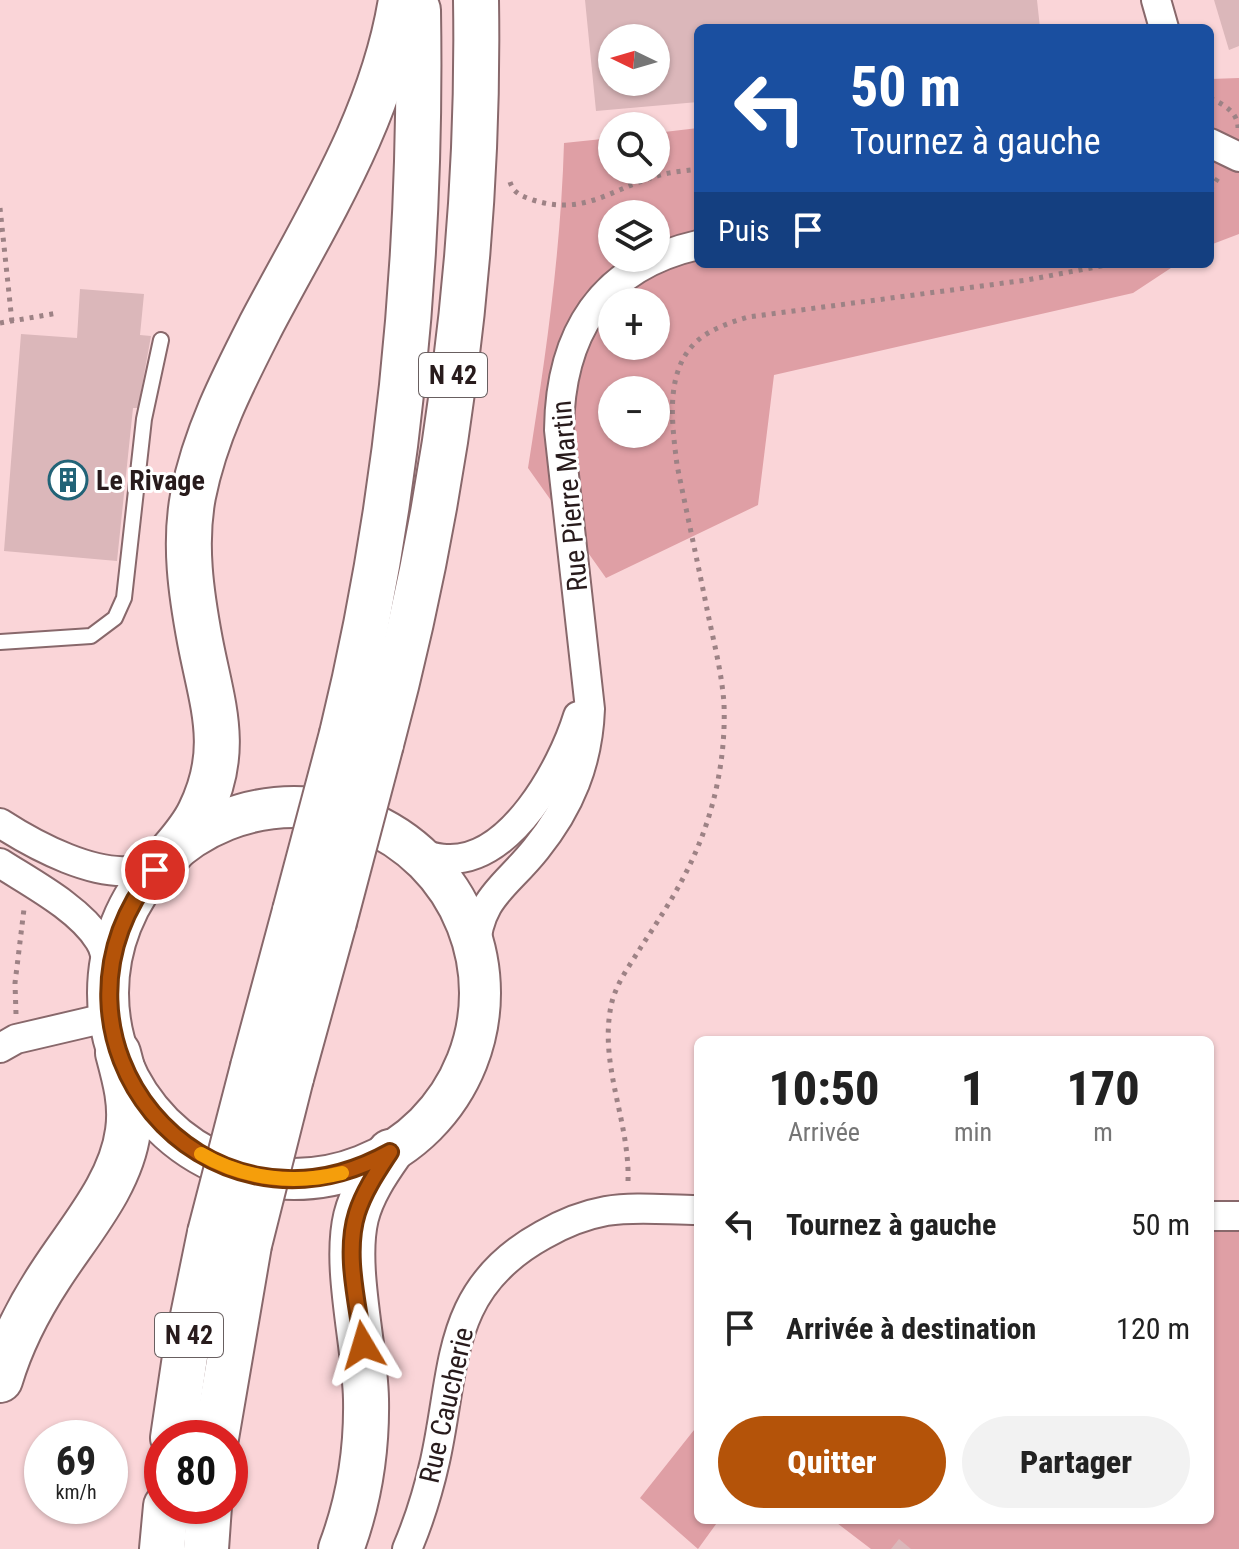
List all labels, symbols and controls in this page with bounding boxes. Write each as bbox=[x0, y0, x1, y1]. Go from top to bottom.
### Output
north arrow bbox=[598, 24, 670, 96]
map controls bbox=[598, 24, 670, 448]
text: 50 m bbox=[850, 54, 961, 120]
icon: left bbox=[718, 56, 822, 160]
button: search bbox=[598, 112, 670, 184]
text: Tournez à gauche bbox=[850, 121, 1101, 163]
button: layers bbox=[598, 200, 670, 272]
icon: arrive bbox=[786, 208, 830, 252]
text: Puis bbox=[718, 213, 770, 248]
button: + bbox=[598, 288, 670, 360]
road number: N 42 bbox=[419, 353, 487, 397]
button: − bbox=[598, 376, 670, 448]
street label: Rue Pierre Martin bbox=[545, 399, 594, 593]
building icon: Le Rivage bbox=[47, 459, 89, 501]
place label: Le Rivage bbox=[96, 464, 205, 497]
pin bbox=[121, 836, 189, 904]
icon: arrive bbox=[133, 848, 177, 892]
text: 10:50 bbox=[768, 1060, 880, 1117]
text: 1 bbox=[961, 1060, 985, 1117]
text: 170 bbox=[1066, 1060, 1140, 1117]
text: Arrivée bbox=[788, 1117, 860, 1147]
text: min bbox=[954, 1117, 992, 1147]
text: m bbox=[1093, 1117, 1113, 1147]
icon: left bbox=[718, 1202, 762, 1246]
text: Tournez à gauche bbox=[786, 1207, 996, 1242]
text: 50 m bbox=[1131, 1207, 1190, 1242]
position arrow bbox=[321, 1303, 405, 1387]
icon: arrive bbox=[718, 1306, 762, 1350]
text: Arrivée à destination bbox=[786, 1311, 1036, 1346]
text: 120 m bbox=[1116, 1311, 1190, 1346]
road number: N 42 bbox=[155, 1313, 223, 1357]
street label: Rue Caucherie bbox=[413, 1324, 480, 1486]
button: Quitter bbox=[718, 1416, 946, 1508]
button: Partager bbox=[962, 1416, 1190, 1508]
speed limit sign: 80 bbox=[144, 1420, 248, 1524]
text: 69 bbox=[56, 1438, 96, 1485]
text: km/h bbox=[55, 1480, 97, 1504]

